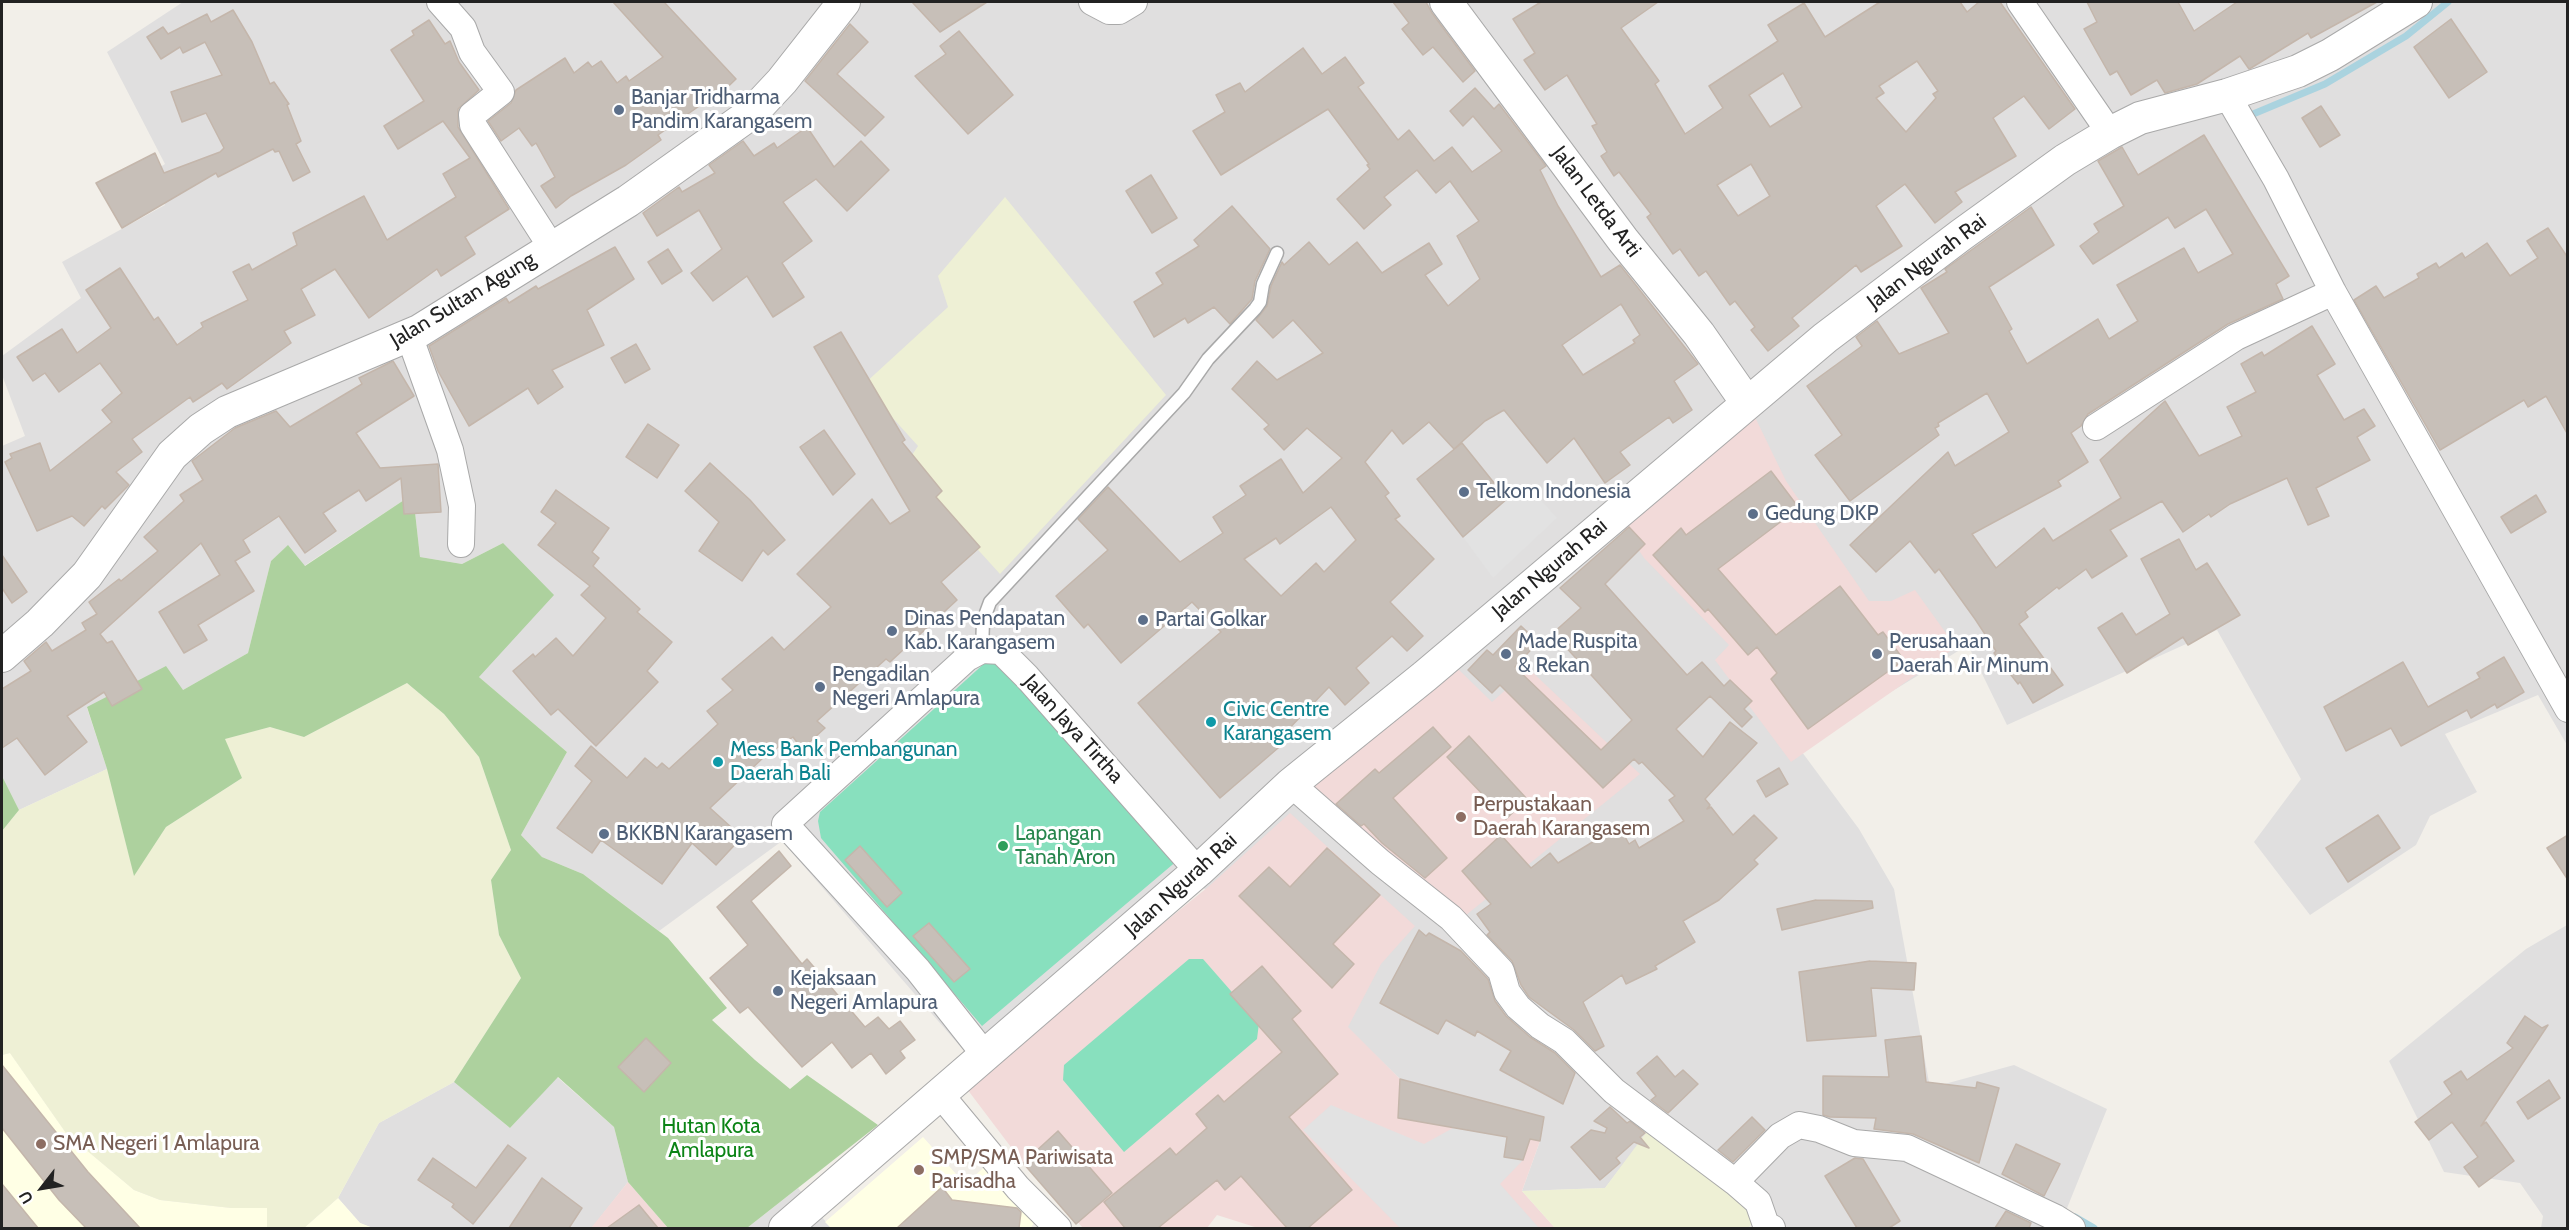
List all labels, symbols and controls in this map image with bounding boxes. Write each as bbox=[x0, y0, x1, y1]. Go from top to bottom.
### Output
place label: Banjar Tridharma Pandim Karangasem bbox=[631, 85, 812, 135]
marker: Banjar Tridharma Pandim Karangasem bbox=[612, 103, 626, 117]
street label: Jalan Letda Arti bbox=[1546, 142, 1646, 262]
street label: Jalan Ngurah Rai bbox=[1863, 209, 1991, 315]
street label: Jalan Sultan Agung bbox=[386, 247, 540, 353]
place label: Telkom Indonesia bbox=[1476, 479, 1631, 505]
marker: Telkom Indonesia bbox=[1457, 485, 1471, 499]
place label: Gedung DKP bbox=[1765, 501, 1879, 527]
marker: Gedung DKP bbox=[1746, 507, 1760, 521]
street label: Jalan Ngurah Rai bbox=[1487, 514, 1613, 624]
place label: Dinas Pendapatan Kab. Karangasem bbox=[904, 606, 1065, 656]
place label: Partai Golkar bbox=[1155, 607, 1266, 633]
marker: Partai Golkar bbox=[1136, 613, 1150, 627]
marker: Dinas Pendapatan Kab. Karangasem bbox=[885, 624, 899, 638]
place label: Made Ruspita & Rekan bbox=[1518, 629, 1638, 679]
place label: Perusahaan Daerah Air Minum bbox=[1889, 629, 2049, 679]
marker: Made Ruspita & Rekan bbox=[1499, 647, 1513, 661]
marker: Perusahaan Daerah Air Minum bbox=[1870, 647, 1884, 661]
place label: Pengadilan Negeri Amlapura bbox=[832, 662, 980, 712]
street label: Jalan Jaya Tirtha bbox=[1018, 669, 1128, 789]
marker: Pengadilan Negeri Amlapura bbox=[813, 680, 827, 694]
place label: Civic Centre Karangasem bbox=[1223, 697, 1332, 747]
marker: Civic Centre Karangasem bbox=[1204, 715, 1218, 729]
place label: Mess Bank Pembangunan Daerah Bali bbox=[730, 737, 958, 787]
marker: Mess Bank Pembangunan Daerah Bali bbox=[711, 755, 725, 769]
place label: Perpustakaan Daerah Karangasem bbox=[1473, 792, 1650, 842]
marker: Perpustakaan Daerah Karangasem bbox=[1454, 810, 1468, 824]
place label: BKKBN Karangasem bbox=[616, 821, 793, 847]
place label: Lapangan Tanah Aron bbox=[1015, 821, 1116, 871]
marker: BKKBN Karangasem bbox=[597, 827, 611, 841]
street label: Jalan Ngurah Rai bbox=[1120, 828, 1242, 942]
marker: Lapangan Tanah Aron bbox=[996, 839, 1010, 853]
place label: Kejaksaan Negeri Amlapura bbox=[790, 966, 938, 1016]
marker: Kejaksaan Negeri Amlapura bbox=[771, 984, 785, 998]
park label: Hutan Kota Amlapura bbox=[662, 1114, 760, 1164]
place label: SMA Negeri 1 Amlapura bbox=[53, 1131, 259, 1157]
marker: SMA Negeri 1 Amlapura bbox=[34, 1137, 48, 1151]
place label: SMP/SMA Pariwisata Parisadha bbox=[931, 1145, 1113, 1195]
north arrow bbox=[12, 1158, 72, 1218]
marker: SMP/SMA Pariwisata Parisadha bbox=[912, 1163, 926, 1177]
text: U bbox=[15, 1188, 37, 1207]

